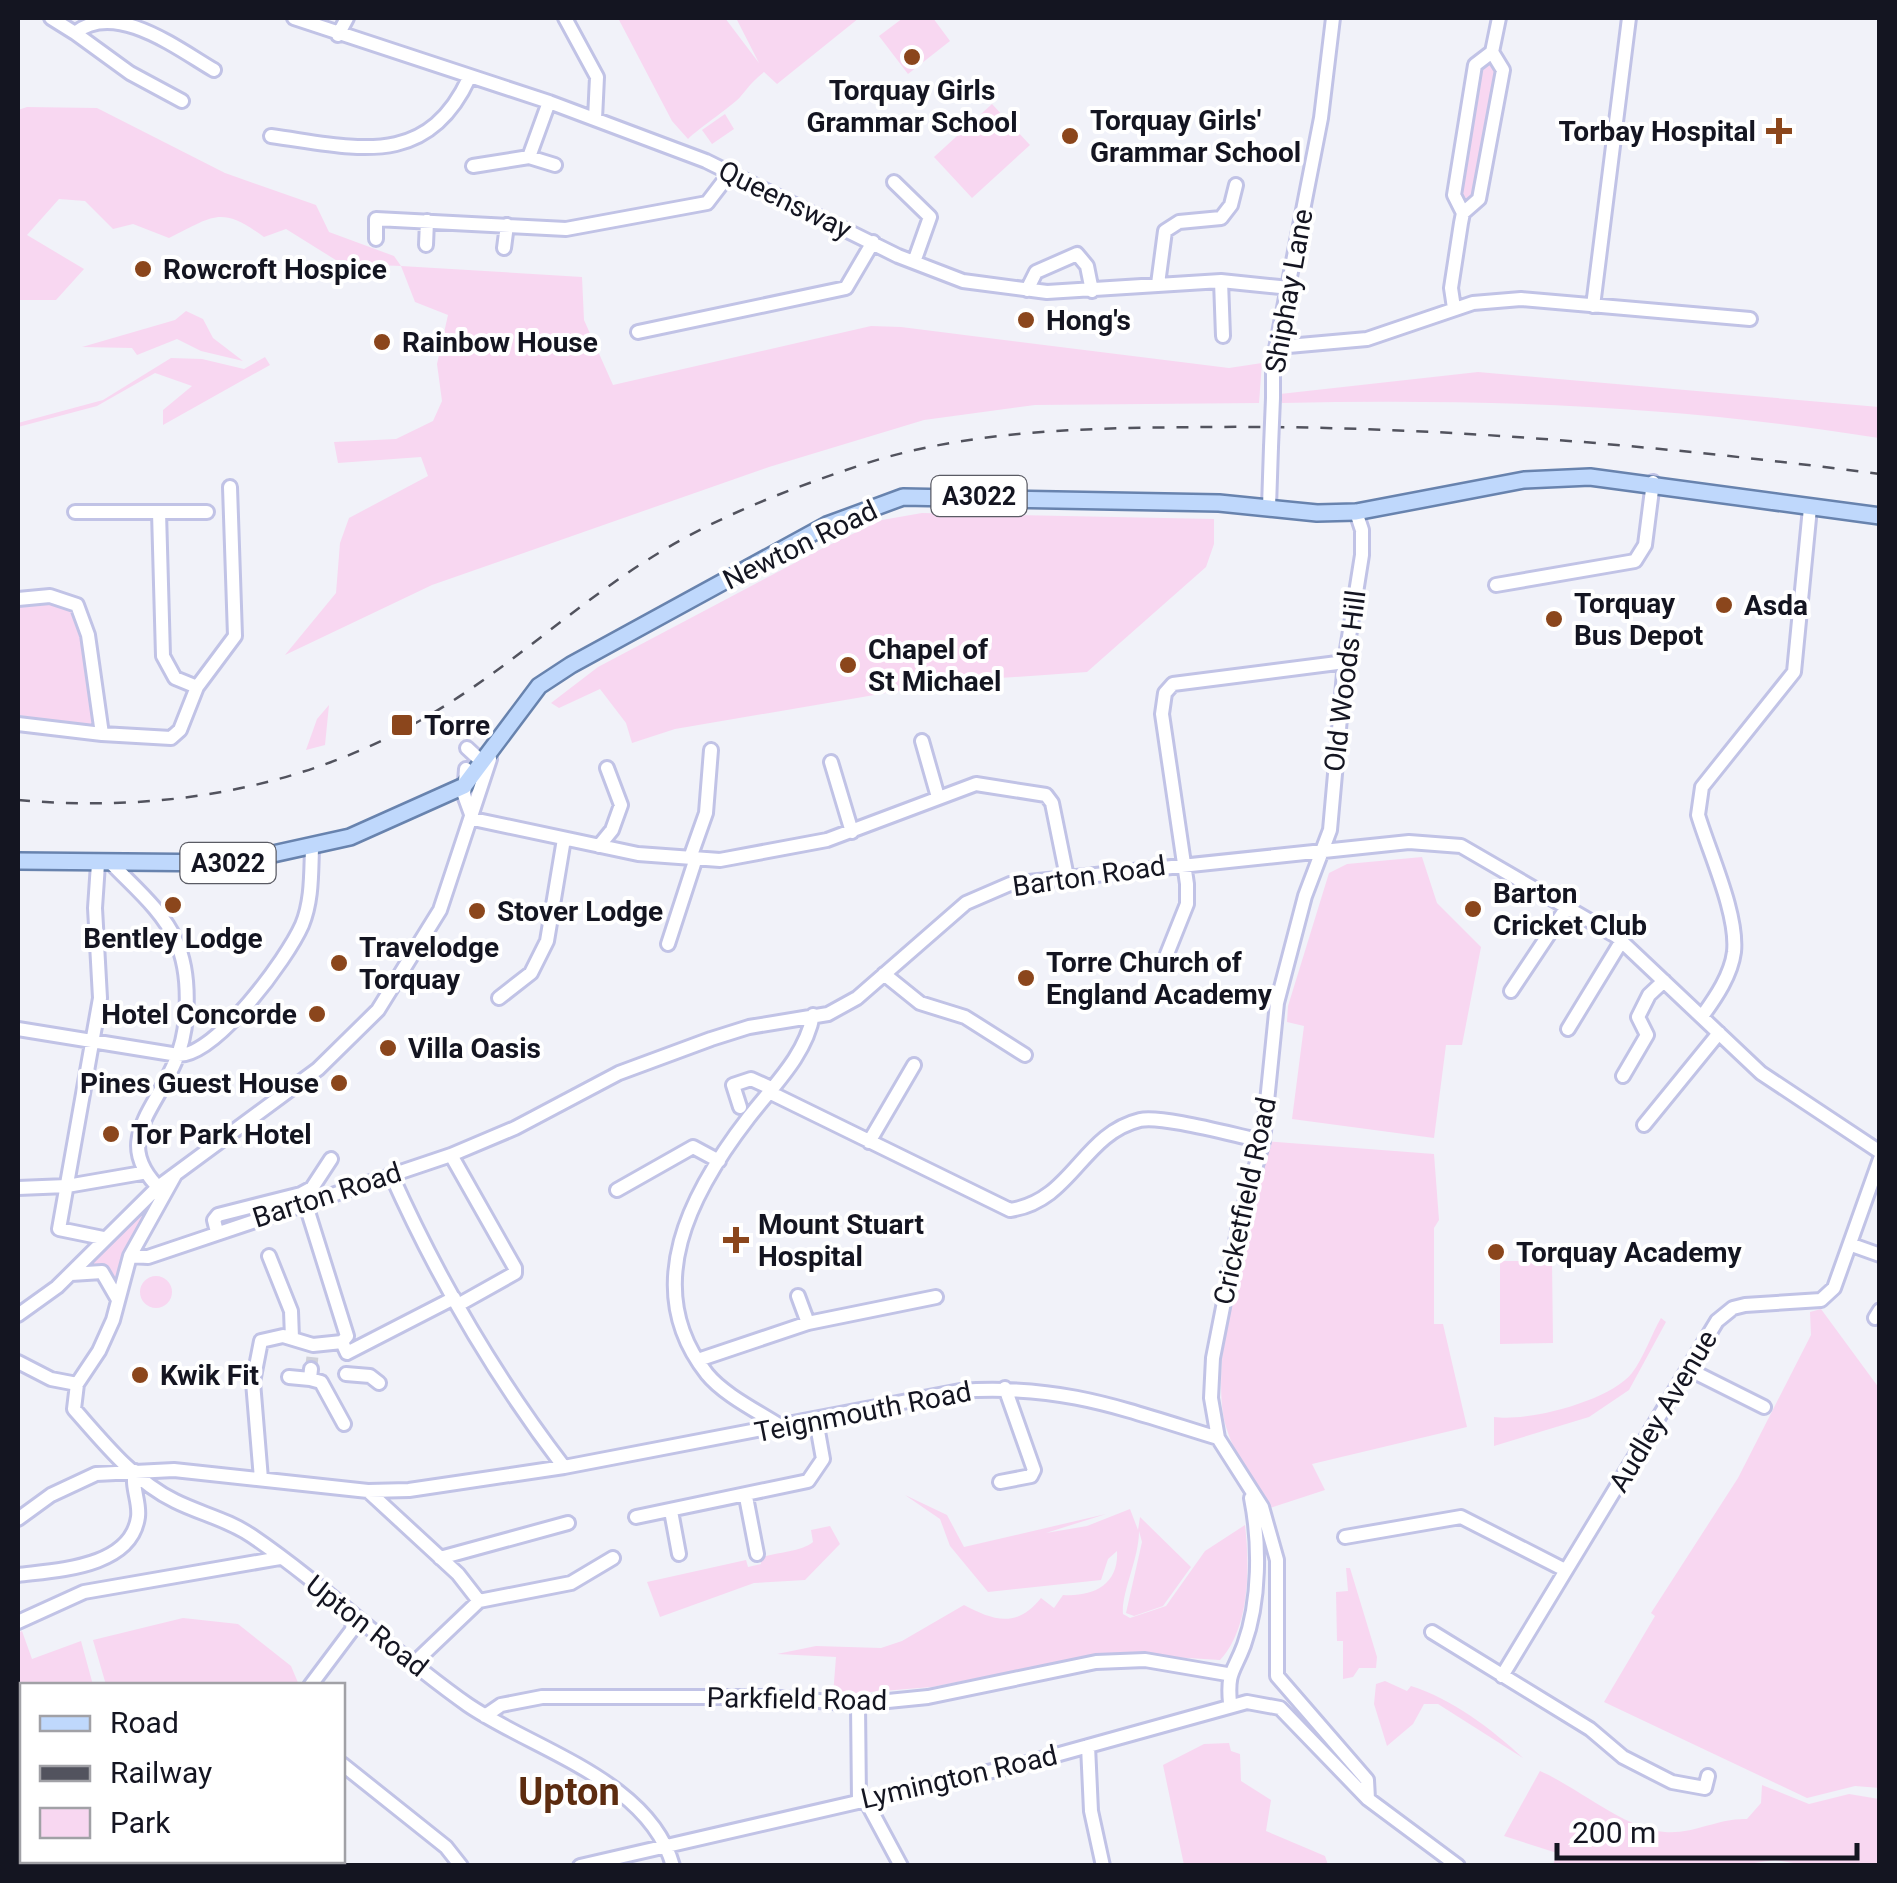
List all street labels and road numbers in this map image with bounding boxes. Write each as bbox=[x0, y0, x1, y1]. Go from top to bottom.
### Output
street label: Queensway bbox=[713, 154, 857, 246]
street label: Shiphay Lane bbox=[1258, 206, 1320, 376]
road number: A3022 bbox=[932, 476, 1026, 516]
street label: Newton Road bbox=[718, 493, 882, 597]
street label: Old Woods Hill bbox=[1317, 588, 1373, 774]
road number: A3022 bbox=[180, 843, 276, 883]
street label: Barton Road bbox=[1010, 849, 1168, 903]
street label: Cricketfield Road bbox=[1207, 1094, 1283, 1308]
street label: Barton Road bbox=[248, 1155, 406, 1235]
street label: Audley Avenue bbox=[1602, 1324, 1724, 1498]
street label: Teignmouth Road bbox=[752, 1375, 974, 1449]
street label: Upton Road bbox=[300, 1568, 434, 1684]
street label: Parkfield Road bbox=[706, 1681, 888, 1717]
street label: Lymington Road bbox=[858, 1738, 1060, 1816]

